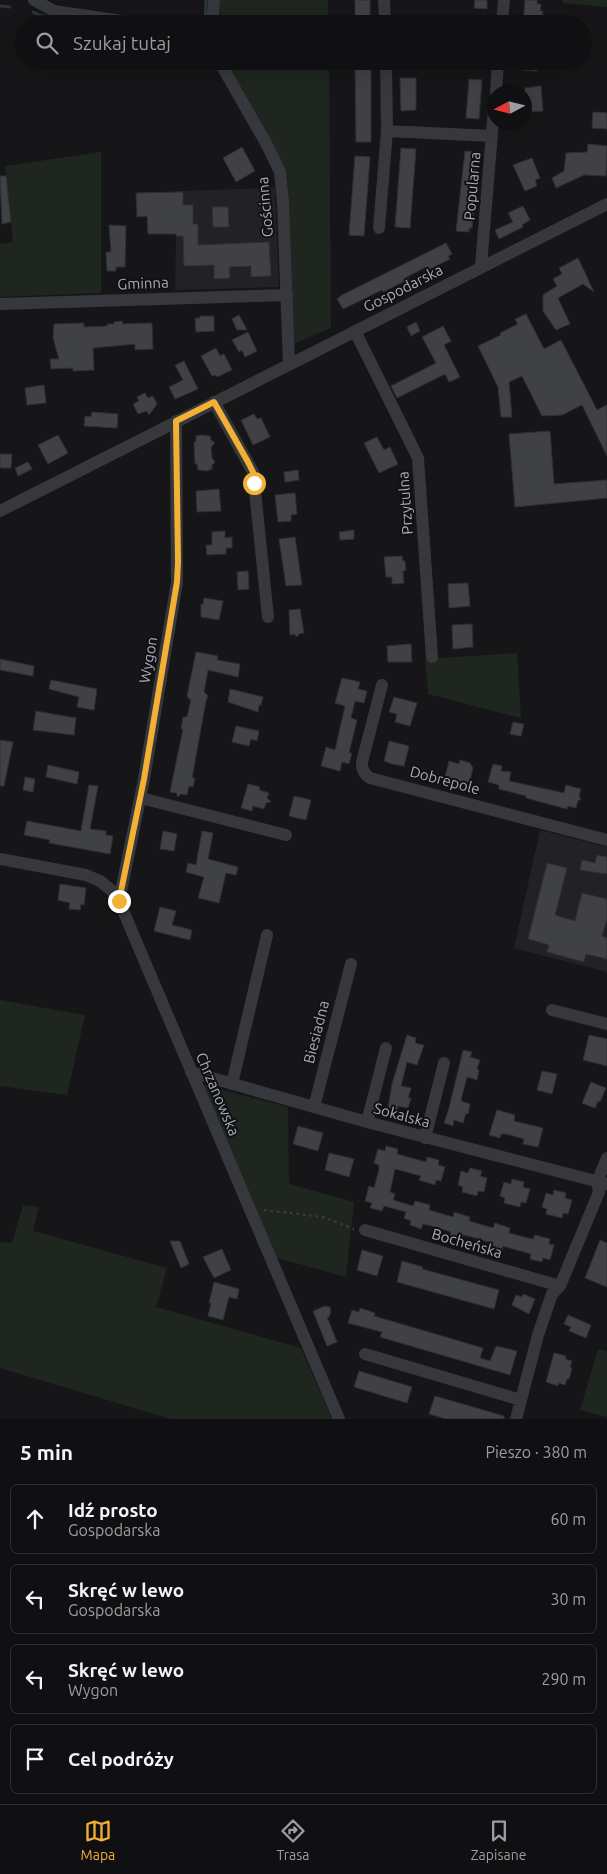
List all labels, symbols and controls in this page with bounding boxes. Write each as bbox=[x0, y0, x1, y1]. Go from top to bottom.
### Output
search box bbox=[15, 15, 592, 70]
icon: search bbox=[33, 29, 61, 57]
text: Szukaj tutaj bbox=[73, 32, 171, 54]
north arrow bbox=[487, 85, 532, 130]
street label: Popularna bbox=[461, 151, 483, 221]
street label: Gościnna bbox=[254, 176, 276, 238]
street label: Gospodarska bbox=[361, 261, 445, 315]
street label: Gminna bbox=[117, 274, 169, 292]
street label: Przytulna bbox=[394, 471, 416, 535]
route start bbox=[243, 472, 266, 495]
street label: Wygon bbox=[136, 635, 160, 685]
street label: Dobrepole bbox=[408, 762, 482, 798]
route end bbox=[108, 890, 131, 913]
street label: Biesiadna bbox=[300, 999, 332, 1065]
street label: Chrzanowska bbox=[193, 1050, 243, 1138]
street label: Sokalska bbox=[372, 1099, 432, 1131]
street label: Bocheńska bbox=[430, 1225, 504, 1261]
text: 5 min bbox=[20, 1440, 73, 1464]
text: Pieszo · 380 m bbox=[485, 1443, 587, 1461]
text: Idź prosto bbox=[68, 1499, 158, 1521]
icon: ahead bbox=[21, 1505, 49, 1533]
text: 60 m bbox=[550, 1510, 586, 1528]
text: Gospodarska bbox=[68, 1521, 161, 1539]
text: Skręć w lewo bbox=[68, 1579, 184, 1601]
icon: left bbox=[21, 1585, 49, 1613]
text: 30 m bbox=[550, 1590, 586, 1608]
text: Gospodarska bbox=[68, 1601, 161, 1619]
text: Skręć w lewo bbox=[68, 1659, 184, 1681]
icon: left bbox=[21, 1665, 49, 1693]
text: 290 m bbox=[541, 1670, 586, 1688]
text: Wygon bbox=[68, 1681, 118, 1699]
icon: arrive bbox=[21, 1745, 49, 1773]
text: Cel podróży bbox=[68, 1748, 174, 1770]
tab: Mapa bbox=[81, 1817, 115, 1863]
tab: Trasa bbox=[276, 1817, 310, 1863]
tab: Zapisane bbox=[471, 1817, 526, 1863]

